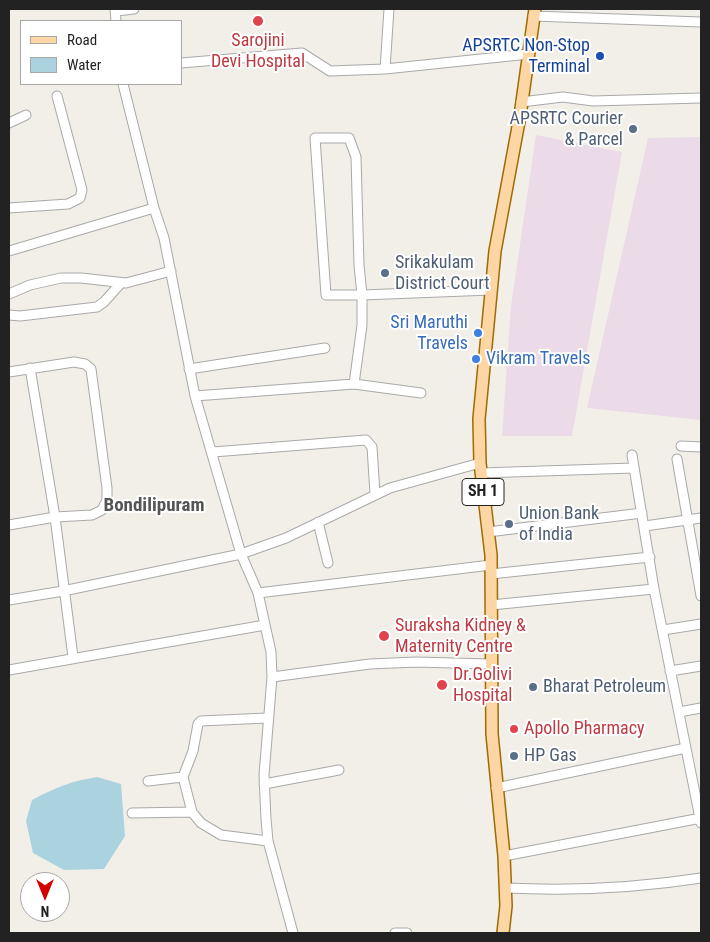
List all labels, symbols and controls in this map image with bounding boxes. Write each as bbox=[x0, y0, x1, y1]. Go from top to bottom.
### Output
marker: Sarojini Devi Hospital bbox=[251, 14, 265, 28]
legend bbox=[20, 20, 182, 85]
place label: Sarojini Devi Hospital bbox=[211, 30, 305, 72]
text: Road bbox=[67, 31, 97, 49]
place label: APSRTC Non-Stop Terminal bbox=[462, 35, 590, 78]
marker: APSRTC Non-Stop Terminal bbox=[594, 50, 606, 62]
text: Water bbox=[67, 56, 101, 74]
place label: APSRTC Courier & Parcel bbox=[510, 108, 623, 150]
marker: APSRTC Courier & Parcel bbox=[627, 123, 639, 135]
place label: Srikakulam District Court bbox=[395, 252, 490, 294]
marker: Srikakulam District Court bbox=[379, 267, 391, 279]
place label: Sri Maruthi Travels bbox=[390, 312, 468, 354]
marker: Sri Maruthi Travels bbox=[472, 327, 484, 339]
place label: Vikram Travels bbox=[486, 348, 590, 370]
marker: Vikram Travels bbox=[470, 353, 482, 365]
road number: SH 1 bbox=[462, 478, 504, 506]
district label: Bondilipuram bbox=[103, 495, 205, 517]
place label: Union Bank of India bbox=[519, 503, 599, 546]
marker: Union Bank of India bbox=[503, 518, 515, 530]
place label: Suraksha Kidney & Maternity Centre bbox=[395, 615, 526, 658]
marker: Suraksha Kidney & Maternity Centre bbox=[377, 629, 391, 643]
place label: Dr.Golivi Hospital bbox=[453, 664, 512, 706]
place label: Bharat Petroleum bbox=[543, 676, 666, 698]
marker: Dr.Golivi Hospital bbox=[435, 678, 449, 692]
marker: Bharat Petroleum bbox=[527, 681, 539, 693]
place label: Apollo Pharmacy bbox=[524, 718, 644, 740]
marker: Apollo Pharmacy bbox=[508, 723, 520, 735]
place label: HP Gas bbox=[524, 745, 577, 767]
marker: HP Gas bbox=[508, 750, 520, 762]
north arrow bbox=[20, 872, 70, 922]
text: N bbox=[41, 903, 49, 919]

